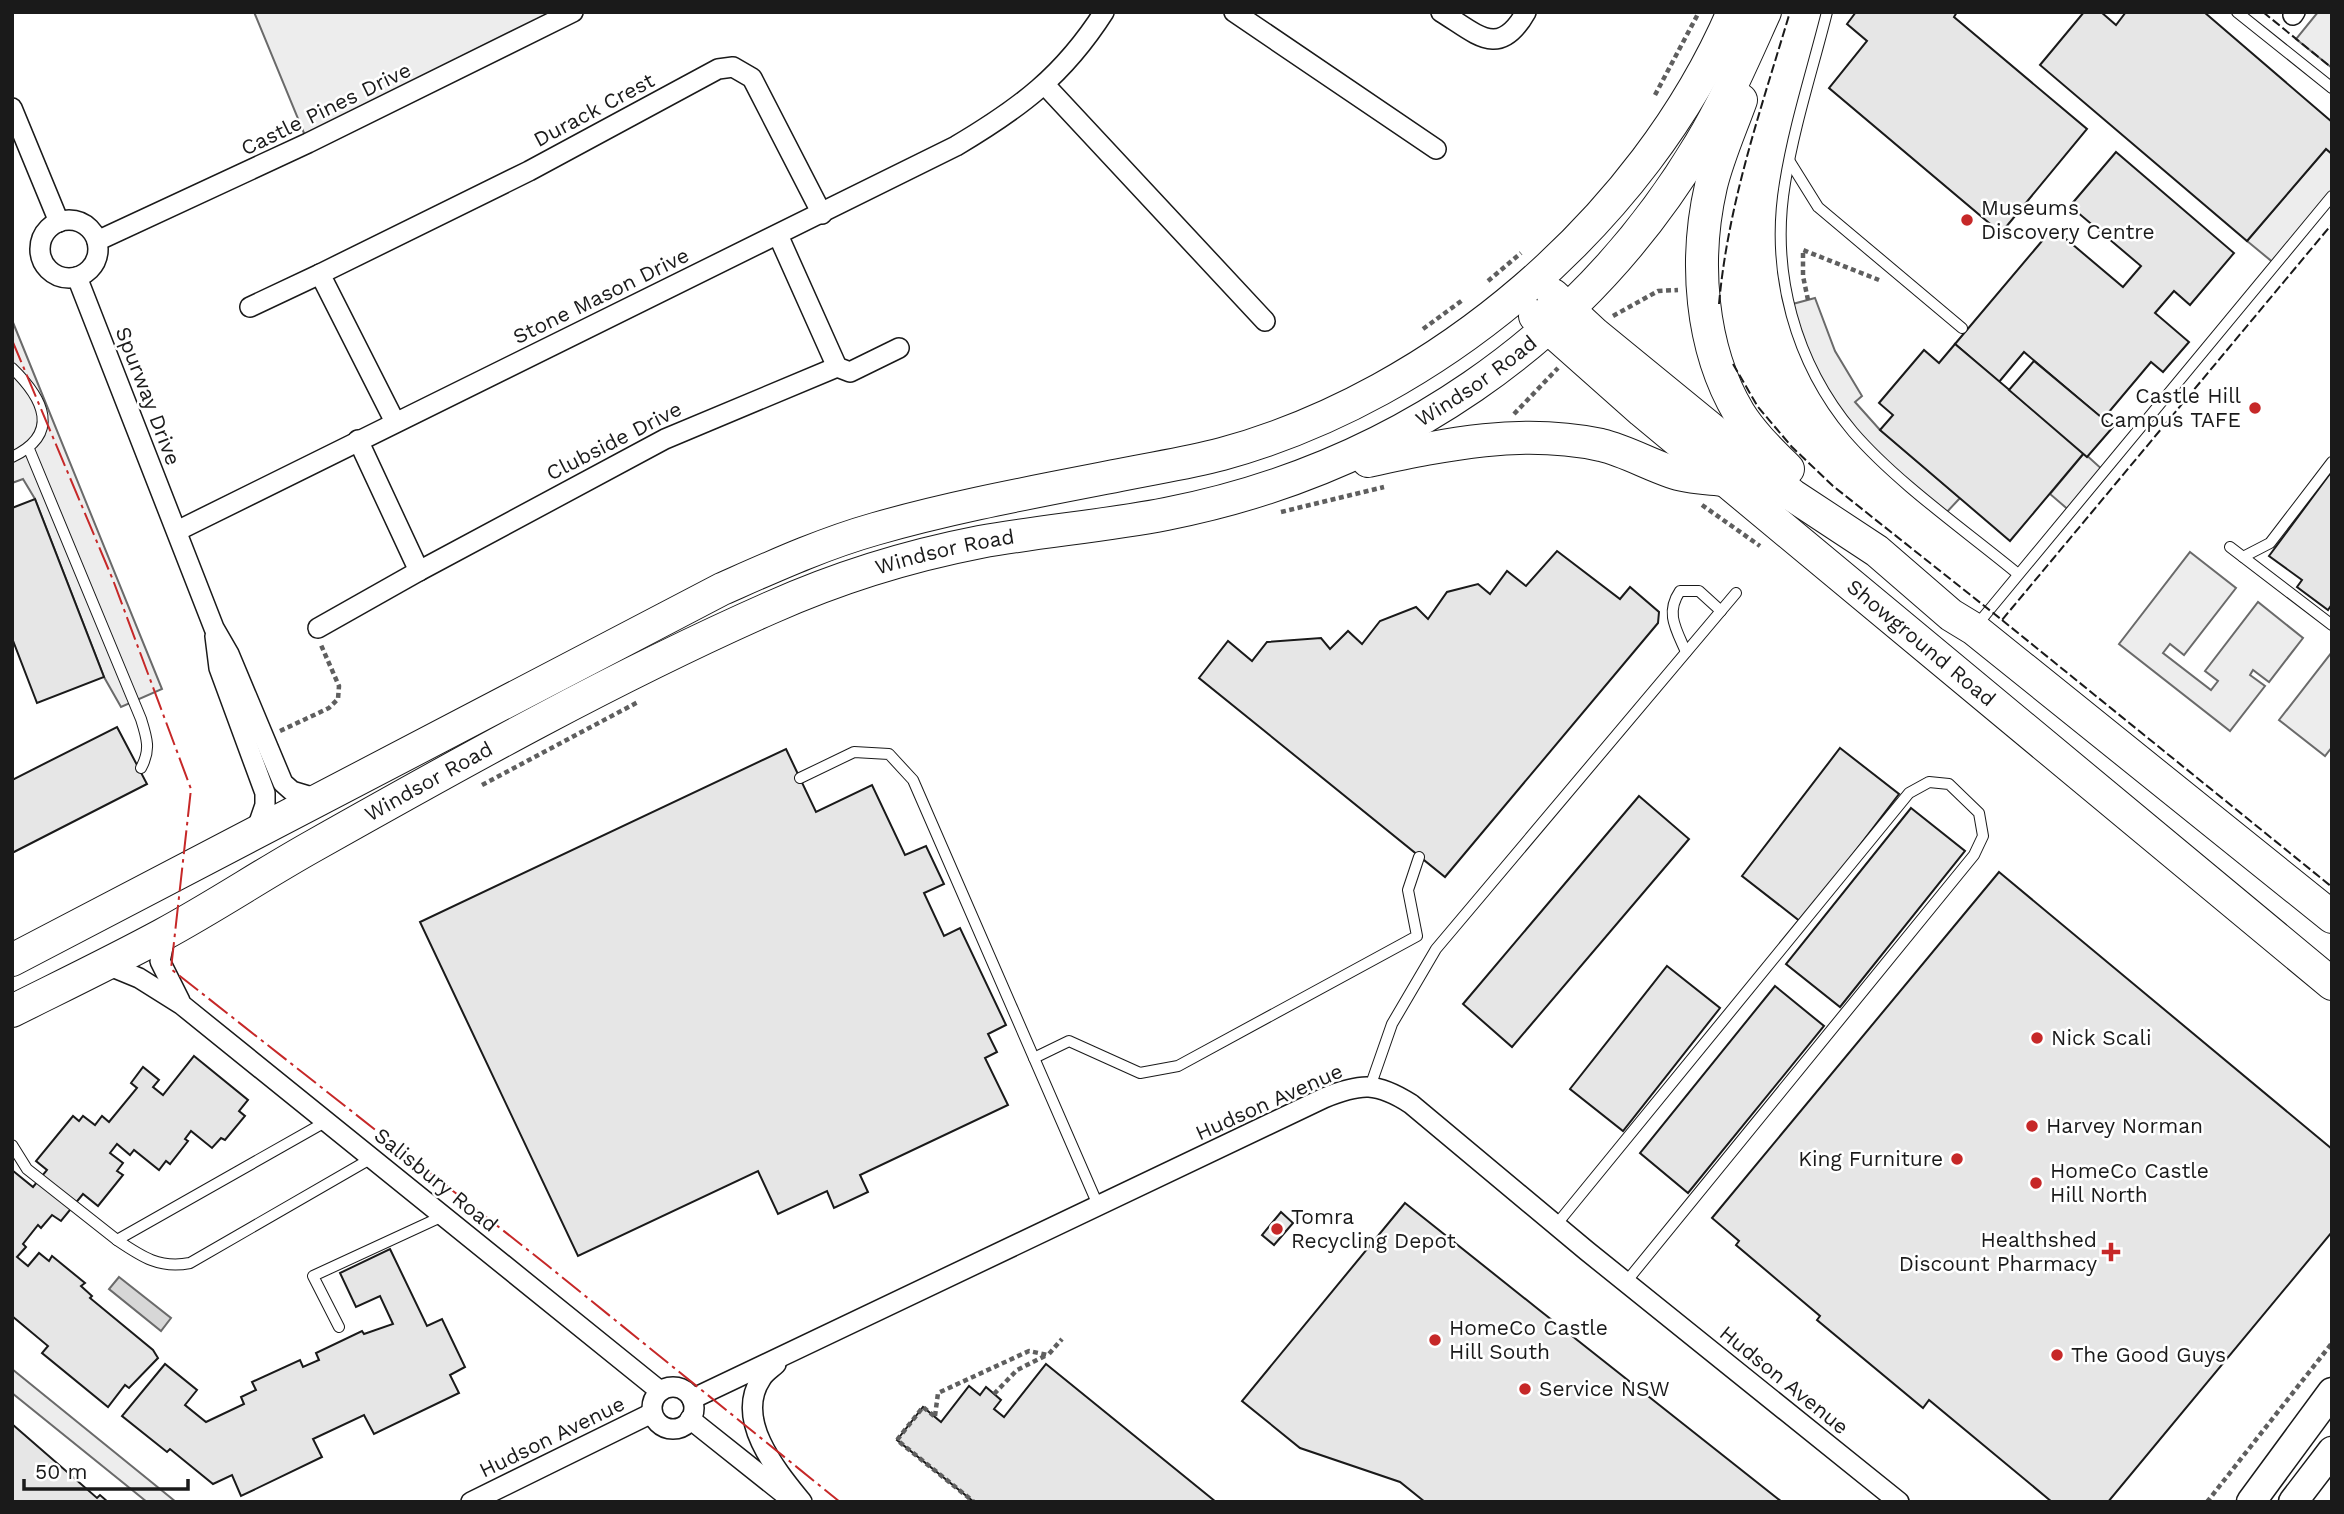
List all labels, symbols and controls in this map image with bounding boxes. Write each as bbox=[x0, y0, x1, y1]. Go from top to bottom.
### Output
street label: Castle Pines Drive bbox=[237, 57, 415, 161]
street label: Durack Crest bbox=[529, 67, 659, 152]
place label: Museums Discovery Centre bbox=[1981, 195, 2155, 244]
marker: Museums Discovery Centre bbox=[1959, 212, 1975, 228]
street label: Stone Mason Drive bbox=[509, 242, 693, 349]
street label: Spurway Drive bbox=[111, 323, 186, 469]
street label: Windsor Road bbox=[1411, 330, 1542, 431]
place label: Castle Hill Campus TAFE bbox=[2100, 383, 2242, 432]
street label: Clubside Drive bbox=[542, 396, 686, 485]
marker: Castle Hill Campus TAFE bbox=[2247, 400, 2263, 416]
street label: Windsor Road bbox=[872, 524, 1016, 580]
street label: Showground Road bbox=[1842, 574, 2001, 711]
street label: Windsor Road bbox=[360, 736, 497, 826]
place label: Nick Scali bbox=[2051, 1025, 2152, 1050]
marker: Nick Scali bbox=[2029, 1030, 2045, 1046]
street label: Hudson Avenue bbox=[1191, 1058, 1346, 1145]
place label: Harvey Norman bbox=[2046, 1113, 2203, 1138]
marker: Harvey Norman bbox=[2024, 1118, 2040, 1134]
street label: Salisbury Road bbox=[370, 1122, 503, 1237]
place label: King Furniture bbox=[1798, 1146, 1943, 1171]
marker: King Furniture bbox=[1949, 1151, 1965, 1167]
place label: HomeCo Castle Hill North bbox=[2050, 1158, 2209, 1207]
marker: HomeCo Castle Hill North bbox=[2028, 1175, 2044, 1191]
place label: Tomra Recycling Depot bbox=[1291, 1204, 1456, 1253]
marker: Tomra Recycling Depot bbox=[1269, 1221, 1285, 1237]
place label: Healthshed Discount Pharmacy bbox=[1899, 1227, 2097, 1276]
marker: Healthshed Discount Pharmacy bbox=[2103, 1244, 2119, 1260]
place label: HomeCo Castle Hill South bbox=[1449, 1315, 1608, 1364]
street label: Hudson Avenue bbox=[1715, 1320, 1854, 1439]
marker: HomeCo Castle Hill South bbox=[1427, 1332, 1443, 1348]
place label: The Good Guys bbox=[2071, 1342, 2226, 1367]
marker: The Good Guys bbox=[2049, 1347, 2065, 1363]
place label: Service NSW bbox=[1539, 1376, 1670, 1401]
marker: Service NSW bbox=[1517, 1381, 1533, 1397]
street label: Hudson Avenue bbox=[475, 1391, 629, 1483]
scale bar bbox=[24, 1448, 189, 1492]
text: 50 m bbox=[35, 1459, 87, 1484]

